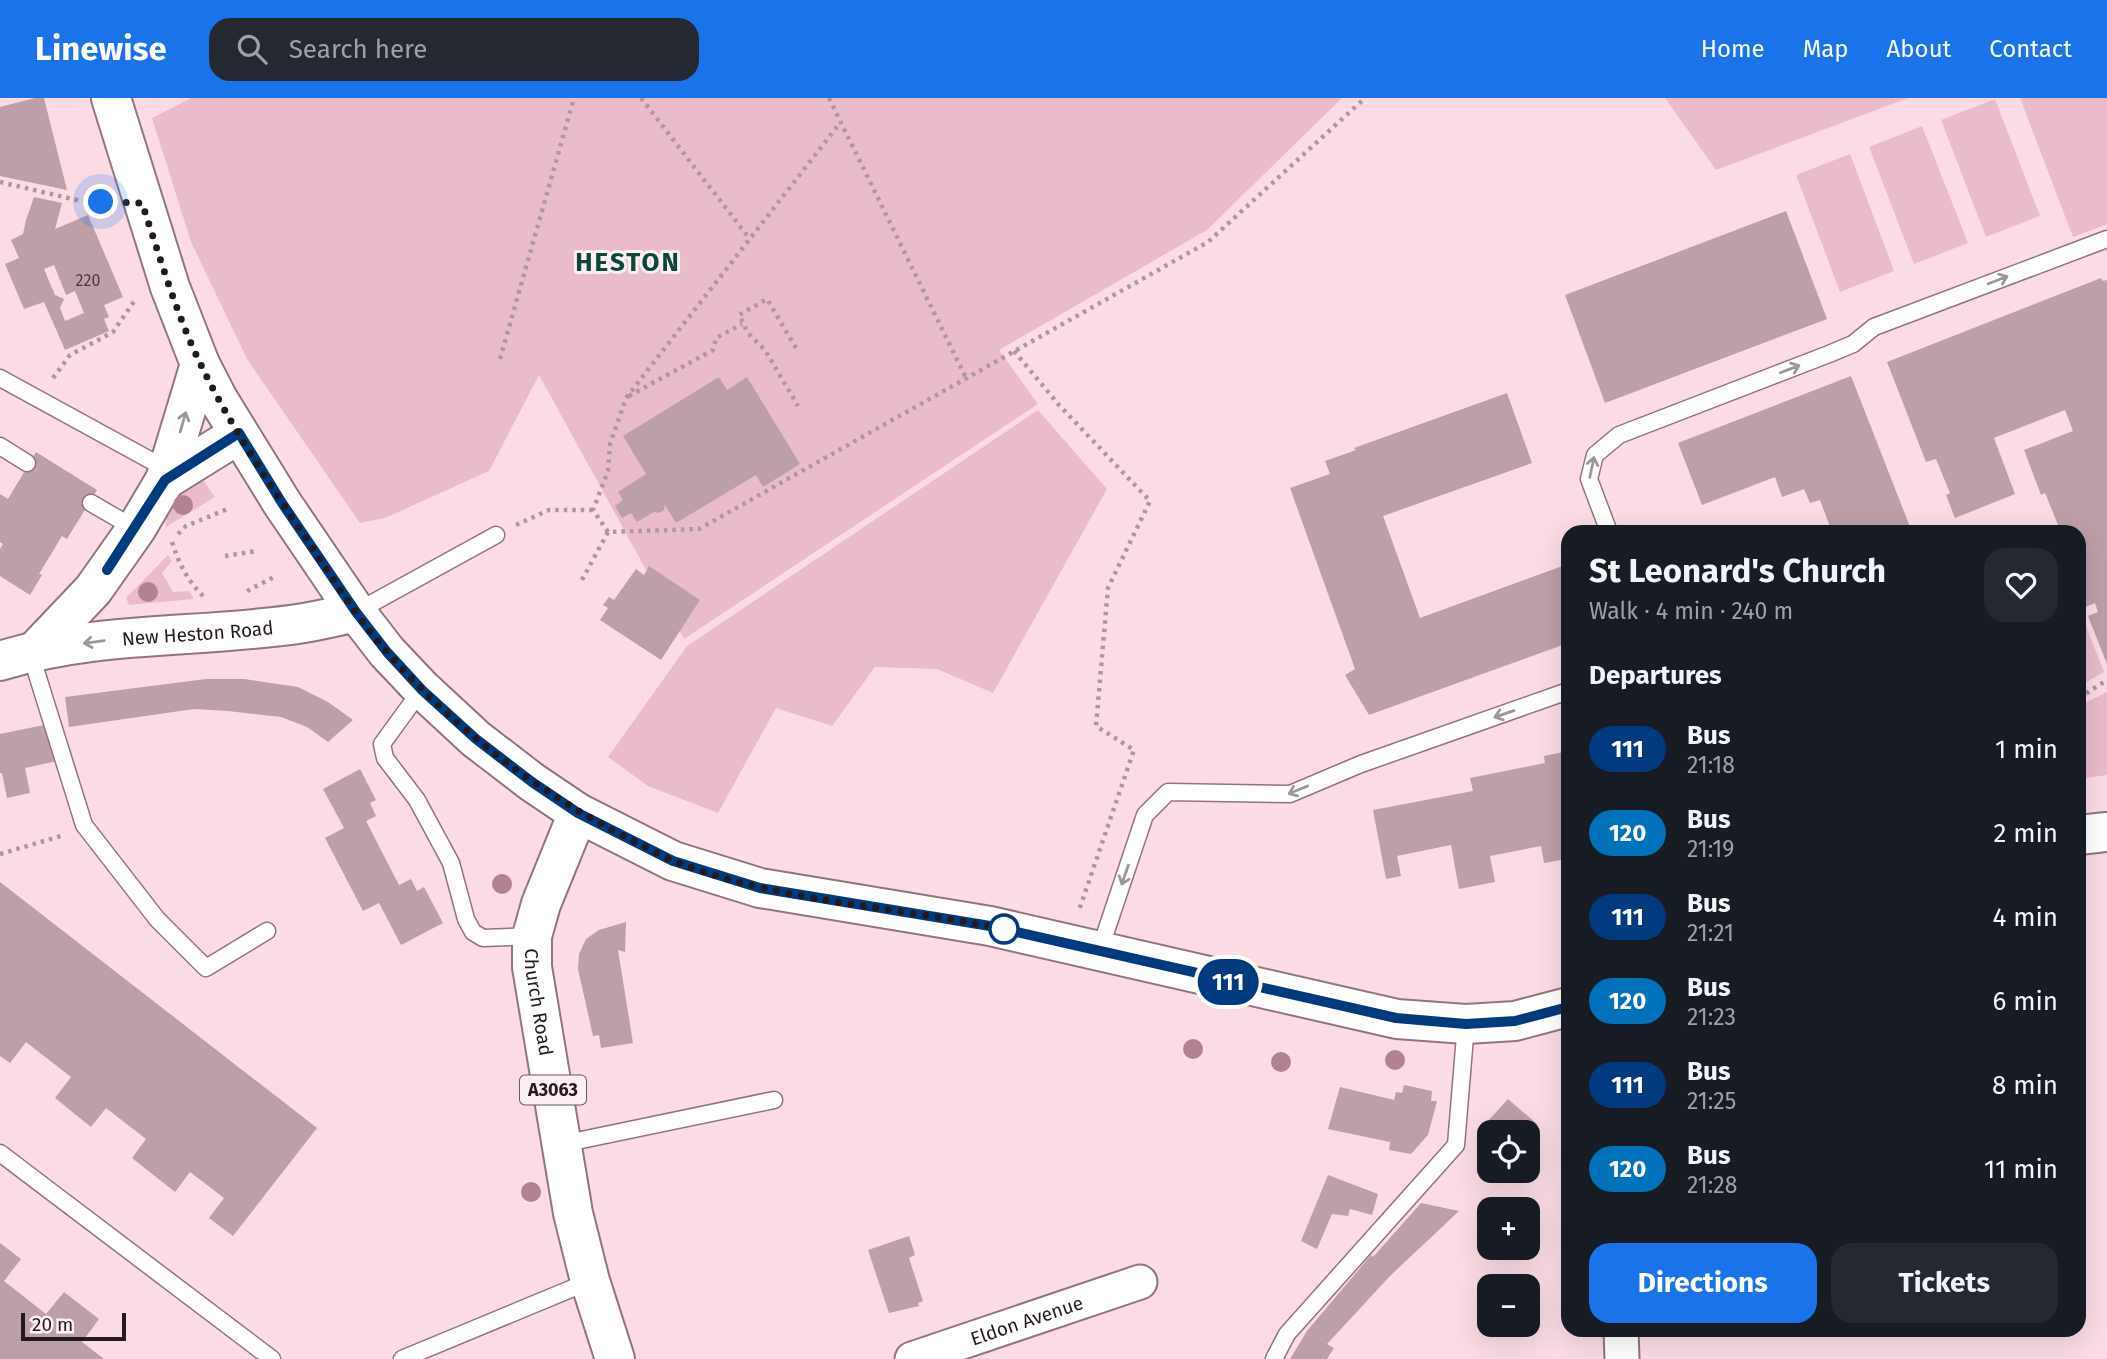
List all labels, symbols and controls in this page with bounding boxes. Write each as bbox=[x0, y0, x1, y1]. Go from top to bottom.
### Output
search box bbox=[209, 18, 699, 81]
text: Linewise bbox=[35, 29, 167, 69]
icon: search bbox=[233, 30, 271, 68]
text: Search here bbox=[289, 34, 428, 65]
text: Home bbox=[1701, 35, 1765, 63]
text: Map bbox=[1803, 35, 1849, 63]
text: About bbox=[1887, 35, 1951, 63]
text: Contact bbox=[1989, 35, 2072, 63]
your location bbox=[83, 184, 118, 219]
district label: HESTON bbox=[575, 247, 681, 278]
house number: 220 bbox=[76, 271, 100, 290]
one-way arrow bbox=[1987, 273, 2009, 286]
one-way arrow bbox=[1778, 362, 1800, 375]
one-way arrow bbox=[177, 411, 190, 433]
one-way arrow bbox=[1586, 457, 1599, 479]
button: heart bbox=[1984, 548, 2058, 622]
text: St Leonard's Church bbox=[1589, 551, 1886, 591]
text: Walk · 4 min · 240 m bbox=[1589, 597, 1793, 625]
street label: New Heston Road bbox=[121, 616, 274, 650]
one-way arrow bbox=[83, 636, 106, 649]
text: Departures bbox=[1589, 660, 1722, 691]
one-way arrow bbox=[1493, 709, 1515, 721]
text: Bus bbox=[1687, 720, 1730, 751]
text: 1 min bbox=[1995, 734, 2058, 765]
text: 111 bbox=[1611, 735, 1644, 763]
text: 21:18 bbox=[1687, 751, 1735, 779]
one-way arrow bbox=[1288, 784, 1310, 797]
text: Bus bbox=[1687, 804, 1730, 835]
text: 2 min bbox=[1993, 818, 2058, 849]
text: 120 bbox=[1609, 819, 1646, 847]
text: 21:19 bbox=[1687, 835, 1734, 863]
one-way arrow bbox=[1118, 864, 1130, 886]
text: Bus bbox=[1687, 888, 1730, 919]
text: 4 min bbox=[1992, 902, 2058, 933]
text: 111 bbox=[1611, 903, 1644, 931]
unlabelled marker bbox=[989, 914, 1019, 944]
text: 21:21 bbox=[1687, 919, 1734, 947]
street label: Church Road bbox=[521, 948, 558, 1057]
line badge: 111 bbox=[1188, 959, 1268, 1005]
text: 111 bbox=[1212, 968, 1244, 996]
text: Bus bbox=[1687, 972, 1730, 1003]
text: 6 min bbox=[1992, 986, 2058, 1017]
text: 120 bbox=[1609, 987, 1646, 1015]
text: 21:23 bbox=[1687, 1003, 1736, 1031]
text: Bus bbox=[1687, 1056, 1730, 1087]
text: 8 min bbox=[1992, 1070, 2058, 1101]
text: 111 bbox=[1611, 1071, 1644, 1099]
road number: A3063 bbox=[520, 1076, 586, 1105]
text: 21:25 bbox=[1687, 1087, 1736, 1115]
map controls bbox=[1477, 1120, 1540, 1337]
button: locate bbox=[1477, 1120, 1540, 1183]
text: Bus bbox=[1687, 1140, 1730, 1171]
text: 11 min bbox=[1984, 1154, 2058, 1185]
text: 120 bbox=[1609, 1155, 1646, 1183]
text: 21:28 bbox=[1687, 1171, 1737, 1199]
button: + bbox=[1477, 1197, 1540, 1260]
button: Directions bbox=[1589, 1243, 1817, 1323]
button: Tickets bbox=[1831, 1243, 2058, 1323]
button: − bbox=[1477, 1274, 1540, 1337]
street label: Eldon Avenue bbox=[967, 1291, 1086, 1350]
scale bar bbox=[21, 1310, 126, 1342]
text: 20 m bbox=[32, 1313, 73, 1336]

